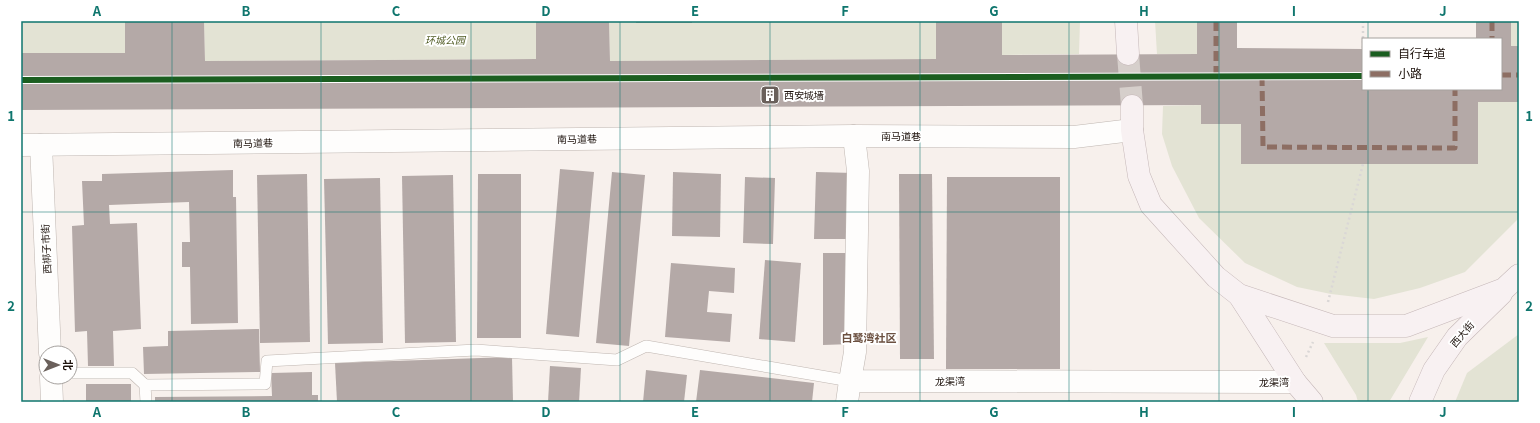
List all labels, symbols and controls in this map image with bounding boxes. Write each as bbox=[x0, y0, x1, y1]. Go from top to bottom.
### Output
text: A bbox=[92, 1, 102, 20]
text: B bbox=[242, 1, 251, 20]
text: C bbox=[392, 1, 401, 20]
text: D bbox=[541, 1, 551, 20]
text: E bbox=[691, 1, 699, 20]
text: F bbox=[841, 1, 849, 20]
text: G bbox=[989, 1, 999, 20]
text: H bbox=[1139, 1, 1149, 20]
text: I bbox=[1292, 1, 1296, 20]
text: J bbox=[1439, 1, 1447, 20]
park label: 环城公园 bbox=[425, 32, 467, 47]
legend bbox=[1362, 38, 1502, 90]
text: 自行车道 bbox=[1398, 44, 1446, 61]
text: 小路 bbox=[1398, 64, 1422, 81]
building icon: 西安城墙 bbox=[759, 84, 781, 106]
place label: 西安城墙 bbox=[784, 87, 824, 102]
text: 1 bbox=[7, 106, 15, 125]
text: 1 bbox=[1525, 106, 1533, 125]
street label: 南马道巷 bbox=[881, 128, 921, 143]
street label: 南马道巷 bbox=[557, 131, 597, 146]
street label: 南马道巷 bbox=[233, 135, 273, 150]
street label: 西梆子市街 bbox=[37, 224, 54, 274]
text: 2 bbox=[7, 296, 15, 315]
text: 2 bbox=[1525, 296, 1533, 315]
street label: 西大街 bbox=[1446, 317, 1477, 350]
district label: 白鹭湾社区 bbox=[842, 329, 897, 345]
north arrow bbox=[38, 345, 78, 385]
text: 北 bbox=[61, 360, 77, 371]
street label: 龙渠湾 bbox=[935, 373, 965, 388]
street label: 龙渠湾 bbox=[1259, 374, 1289, 389]
text: A bbox=[92, 402, 102, 421]
text: B bbox=[242, 402, 251, 421]
text: C bbox=[392, 402, 401, 421]
text: D bbox=[541, 402, 551, 421]
text: E bbox=[691, 402, 699, 421]
text: F bbox=[841, 402, 849, 421]
text: G bbox=[989, 402, 999, 421]
text: H bbox=[1139, 402, 1149, 421]
text: I bbox=[1292, 402, 1296, 421]
text: J bbox=[1439, 402, 1447, 421]

